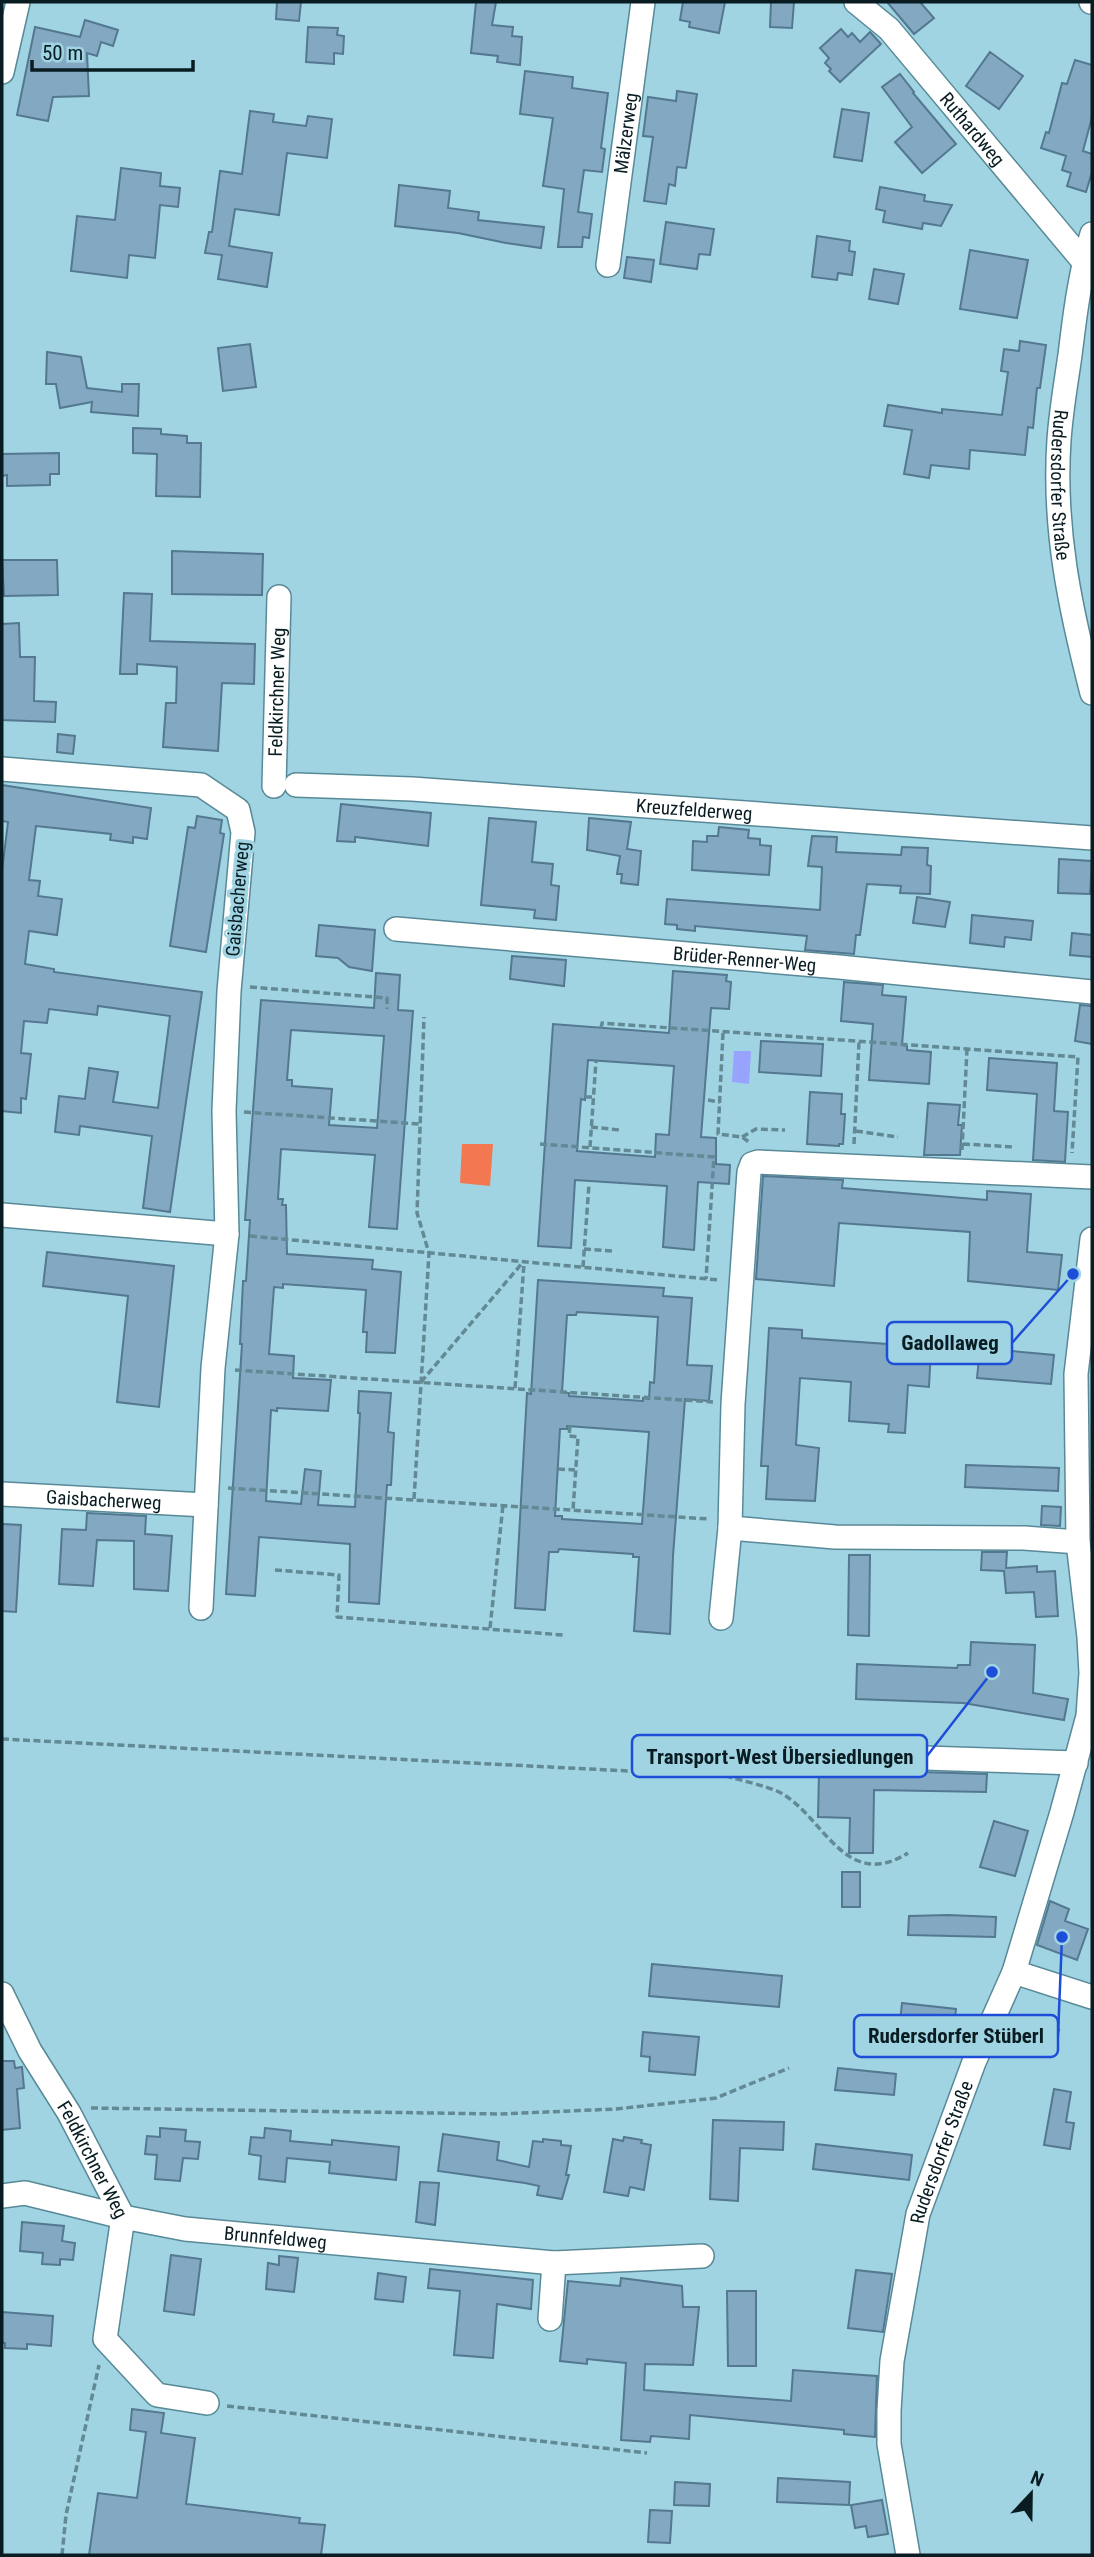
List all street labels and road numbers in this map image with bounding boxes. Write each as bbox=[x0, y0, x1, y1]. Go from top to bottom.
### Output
street label: Ruthardweg bbox=[935, 88, 1010, 171]
street label: Mälzerweg bbox=[609, 91, 643, 175]
street label: Rudersdorfer Straße bbox=[1046, 408, 1075, 562]
street label: Feldkirchner Weg bbox=[264, 627, 290, 757]
street label: Kreuzfelderweg bbox=[635, 794, 753, 825]
street label: Gaisbacherweg bbox=[221, 841, 254, 957]
street label: Brüder-Renner-Weg bbox=[672, 942, 817, 977]
street label: Gaisbacherweg bbox=[46, 1485, 162, 1515]
street label: Rudersdorfer Straße bbox=[906, 2077, 978, 2225]
street label: Feldkirchner Weg bbox=[52, 2097, 133, 2222]
street label: Brunnfeldweg bbox=[223, 2222, 328, 2254]

